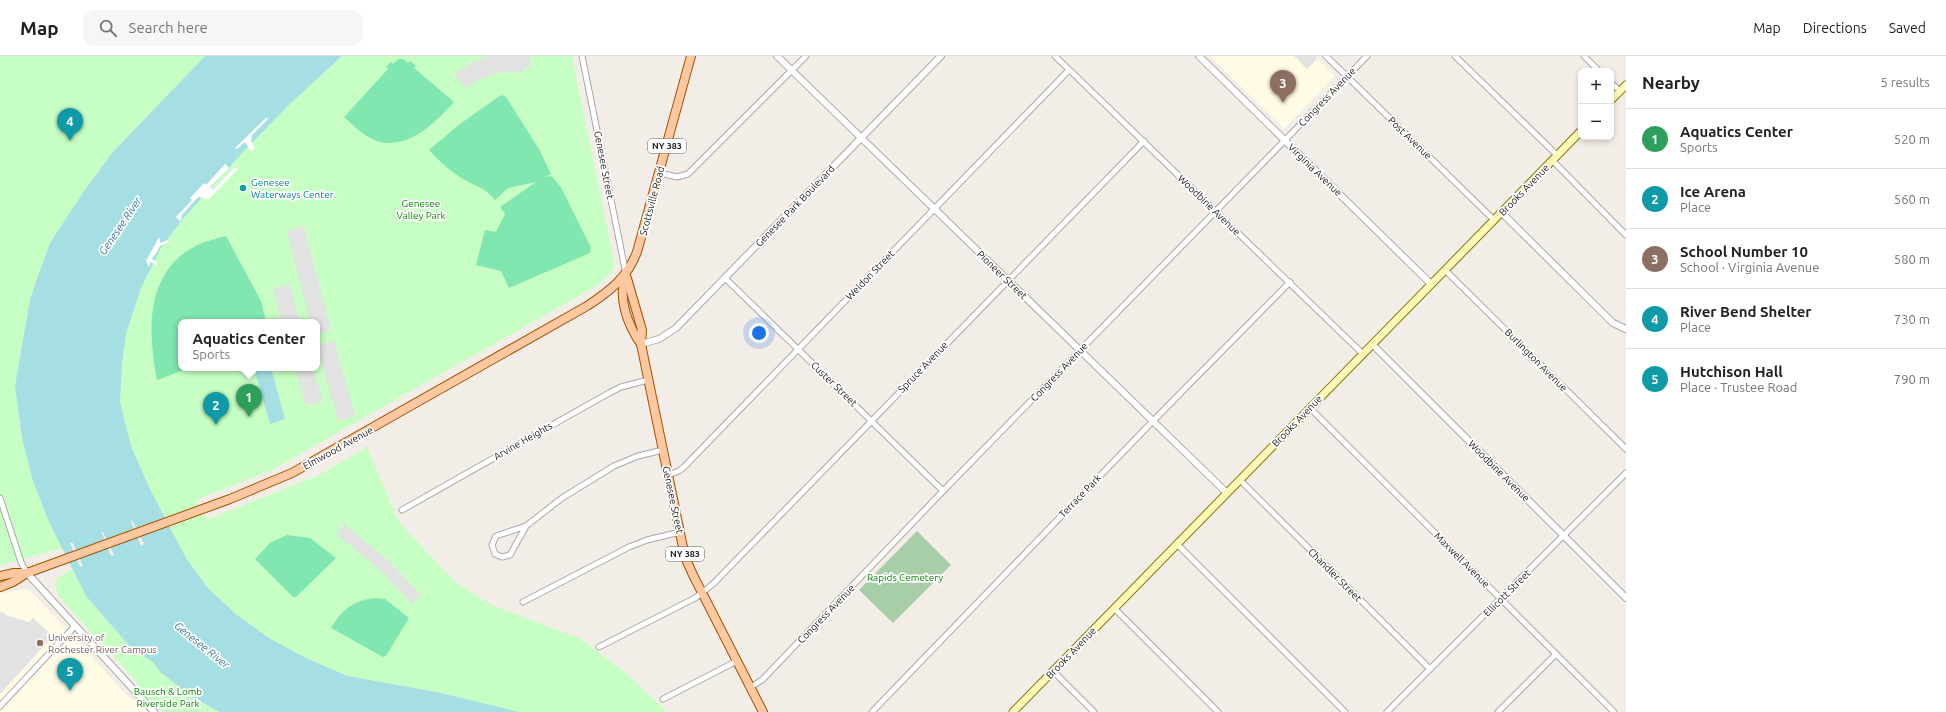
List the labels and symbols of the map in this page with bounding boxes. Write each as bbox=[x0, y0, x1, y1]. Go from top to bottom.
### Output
street label: Congress Avenue bbox=[1296, 65, 1358, 129]
pin: 3 bbox=[1270, 70, 1296, 103]
pin: 4 bbox=[57, 108, 83, 141]
street label: Post Avenue bbox=[1386, 115, 1434, 161]
street label: Genesee Street bbox=[592, 130, 616, 200]
road number: NY 383 bbox=[648, 139, 686, 153]
street label: Virginia Avenue bbox=[1286, 142, 1344, 198]
street label: Brooks Avenue bbox=[1497, 162, 1551, 218]
street label: Genesee Park Boulevard bbox=[753, 163, 837, 249]
street label: Scottsville Road bbox=[637, 165, 667, 237]
street label: Woodbine Avenue bbox=[1176, 173, 1242, 237]
place label: Genesee Waterways Center bbox=[251, 177, 334, 200]
marker: Genesee Waterways Center bbox=[238, 183, 248, 193]
water label: Genesee River bbox=[96, 194, 144, 257]
park label: Genesee Valley Park bbox=[396, 198, 446, 221]
street label: Weldon Street bbox=[844, 248, 897, 302]
street label: Pioneer Street bbox=[975, 248, 1029, 302]
your location bbox=[749, 323, 769, 343]
street label: Burlington Avenue bbox=[1502, 326, 1570, 394]
street label: Spruce Avenue bbox=[896, 339, 950, 395]
street label: Congress Avenue bbox=[1028, 340, 1090, 404]
street label: Custer Street bbox=[809, 359, 859, 409]
pin: 1 bbox=[236, 384, 262, 417]
pin: 2 bbox=[203, 392, 229, 425]
street label: Brooks Avenue bbox=[1270, 393, 1324, 449]
street label: Arvine Heights bbox=[492, 420, 554, 462]
street label: Elmwood Avenue bbox=[301, 424, 375, 472]
street label: Woodbine Avenue bbox=[1466, 438, 1532, 504]
street label: Genesee Street bbox=[660, 465, 686, 535]
street label: Terrace Park bbox=[1057, 472, 1103, 520]
street label: Maxwell Avenue bbox=[1432, 530, 1492, 590]
street label: Chandler Street bbox=[1306, 546, 1364, 604]
road number: NY 383 bbox=[666, 547, 704, 561]
street label: Ellicott Street bbox=[1481, 567, 1533, 619]
park label: Rapids Cemetery bbox=[867, 572, 943, 583]
street label: Congress Avenue bbox=[795, 582, 857, 646]
water label: Genesee River bbox=[172, 619, 232, 671]
street label: Brooks Avenue bbox=[1044, 625, 1098, 681]
place label: University of Rochester River Campus bbox=[48, 632, 157, 655]
marker: University of Rochester River Campus bbox=[35, 638, 45, 648]
pin: 5 bbox=[57, 658, 83, 691]
park label: Bausch & Lomb Riverside Park bbox=[134, 686, 202, 709]

